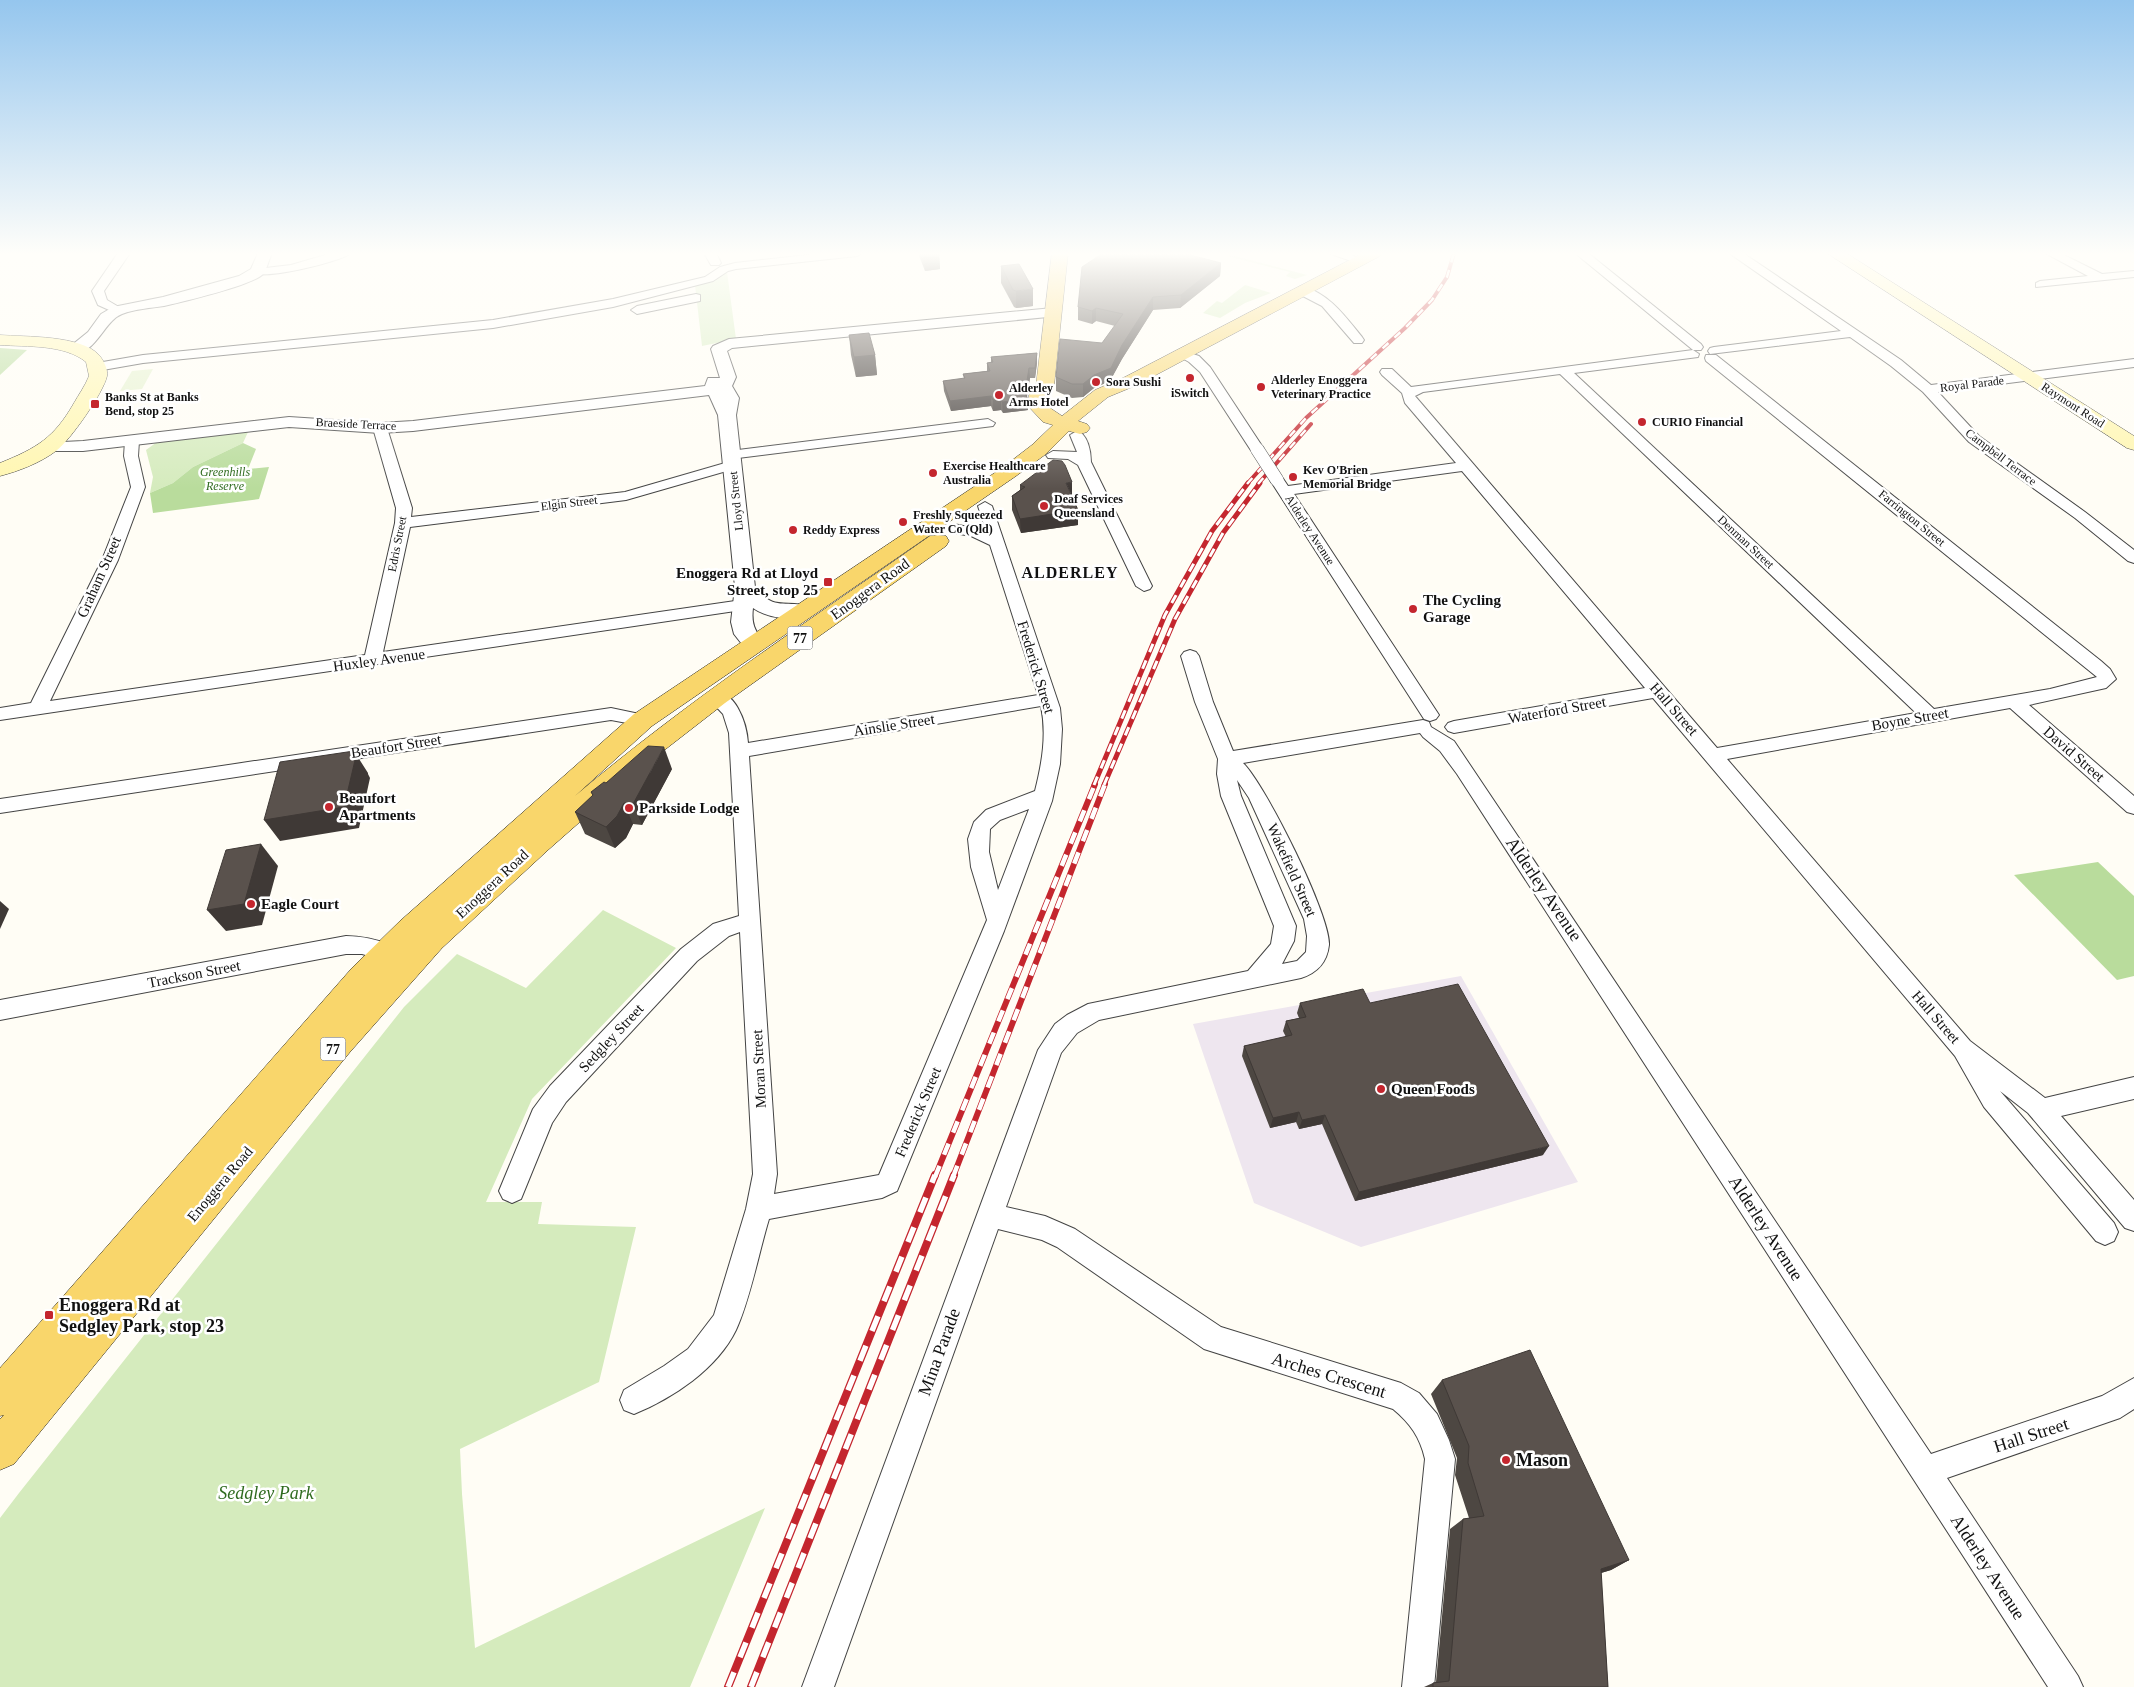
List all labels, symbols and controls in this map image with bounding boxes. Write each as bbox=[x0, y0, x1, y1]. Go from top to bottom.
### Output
marker: iSwitch bbox=[1184, 372, 1196, 384]
place label: Alderley Enoggera Veterinary Practice bbox=[1271, 373, 1372, 401]
street label: Royal Parade bbox=[1939, 373, 2005, 395]
place label: Sora Sushi bbox=[1106, 375, 1162, 389]
marker: Sora Sushi bbox=[1090, 376, 1102, 388]
street label: Raymont Road bbox=[2039, 379, 2107, 431]
place label: Alderley Arms Hotel bbox=[1009, 381, 1069, 409]
marker: Alderley Enoggera Veterinary Practice bbox=[1255, 381, 1267, 393]
place label: iSwitch bbox=[1171, 386, 1209, 400]
marker: Alderley Arms Hotel bbox=[993, 389, 1005, 401]
place label: Banks St at Banks Bend, stop 25 bbox=[105, 390, 199, 418]
marker: Banks St at Banks Bend, stop 25 bbox=[89, 398, 101, 410]
street label: Braeside Terrace bbox=[315, 415, 397, 433]
place label: CURIO Financial bbox=[1652, 415, 1744, 429]
marker: CURIO Financial bbox=[1636, 416, 1648, 428]
street label: Campbell Terrace bbox=[1963, 426, 2039, 488]
place label: Exercise Healthcare Australia bbox=[943, 459, 1046, 487]
place label: Kev O'Brien Memorial Bridge bbox=[1303, 463, 1392, 491]
park label: Greenhills Reserve bbox=[200, 465, 250, 493]
marker: Exercise Healthcare Australia bbox=[927, 467, 939, 479]
street label: Lloyd Street bbox=[726, 470, 746, 531]
marker: Kev O'Brien Memorial Bridge bbox=[1287, 471, 1299, 483]
street label: Farrington Street bbox=[1876, 487, 1949, 550]
street label: Elgin Street bbox=[540, 492, 599, 513]
place label: Deaf Services Queensland bbox=[1054, 492, 1123, 520]
street label: Alderley Avenue bbox=[1282, 492, 1338, 568]
marker: Deaf Services Queensland bbox=[1038, 500, 1050, 512]
place label: Freshly Squeezed Water Co (Qld) bbox=[913, 508, 1003, 536]
street label: Denman Street bbox=[1715, 512, 1777, 572]
street label: Edris Street bbox=[385, 514, 409, 573]
marker: Freshly Squeezed Water Co (Qld) bbox=[897, 516, 909, 528]
place label: Reddy Express bbox=[803, 523, 880, 537]
marker: Reddy Express bbox=[787, 524, 799, 536]
street label: Graham Street bbox=[74, 533, 124, 620]
street label: Enoggera Road bbox=[828, 555, 913, 623]
district label: ALDERLEY bbox=[1022, 564, 1118, 581]
place label: Enoggera Rd at Lloyd Street, stop 25 bbox=[676, 565, 819, 598]
marker: Enoggera Rd at Lloyd Street, stop 25 bbox=[822, 576, 834, 588]
place label: The Cycling Garage bbox=[1423, 592, 1501, 625]
marker: The Cycling Garage bbox=[1407, 603, 1419, 615]
street label: Frederick Street bbox=[1014, 619, 1058, 716]
road number: 77 bbox=[788, 626, 812, 650]
street label: Huxley Avenue bbox=[332, 646, 426, 674]
street label: Hall Street bbox=[1647, 679, 1702, 739]
street label: Waterford Street bbox=[1507, 693, 1608, 726]
street label: Boyne Street bbox=[1870, 704, 1951, 734]
street label: Ainslie Street bbox=[852, 711, 937, 739]
street label: David Street bbox=[2040, 723, 2108, 785]
street label: Beaufort Street bbox=[350, 731, 443, 761]
place label: Beaufort Apartments bbox=[339, 790, 416, 823]
place label: Parkside Lodge bbox=[639, 800, 740, 816]
marker: Beaufort Apartments bbox=[323, 801, 335, 813]
marker: Parkside Lodge bbox=[623, 802, 635, 814]
street label: Wakefield Street bbox=[1264, 821, 1320, 920]
street label: Alderley Avenue bbox=[1502, 833, 1586, 945]
street label: Enoggera Road bbox=[453, 846, 532, 922]
place label: Eagle Court bbox=[261, 896, 339, 912]
marker: Eagle Court bbox=[245, 898, 257, 910]
street label: Trackson Street bbox=[146, 957, 242, 991]
street label: Hall Street bbox=[1909, 987, 1964, 1047]
street label: Sedgley Street bbox=[575, 1000, 647, 1075]
street label: Moran Street bbox=[749, 1028, 769, 1109]
road number: 77 bbox=[320, 1038, 346, 1060]
street label: Frederick Street bbox=[892, 1064, 944, 1159]
place label: Queen Foods bbox=[1391, 1081, 1475, 1097]
marker: Queen Foods bbox=[1375, 1083, 1387, 1095]
street label: Enoggera Road bbox=[184, 1143, 256, 1225]
street label: Alderley Avenue bbox=[1725, 1172, 1807, 1284]
place label: Enoggera Rd at Sedgley Park, stop 23 bbox=[59, 1295, 224, 1336]
street label: Mina Parade bbox=[914, 1306, 964, 1398]
marker: Enoggera Rd at Sedgley Park, stop 23 bbox=[43, 1309, 55, 1321]
street label: Arches Crescent bbox=[1269, 1348, 1389, 1402]
street label: Hall Street bbox=[1991, 1414, 2071, 1456]
place label: Mason bbox=[1516, 1450, 1568, 1470]
marker: Mason bbox=[1500, 1454, 1512, 1466]
park label: Sedgley Park bbox=[218, 1483, 315, 1503]
street label: Alderley Avenue bbox=[1947, 1511, 2029, 1623]

